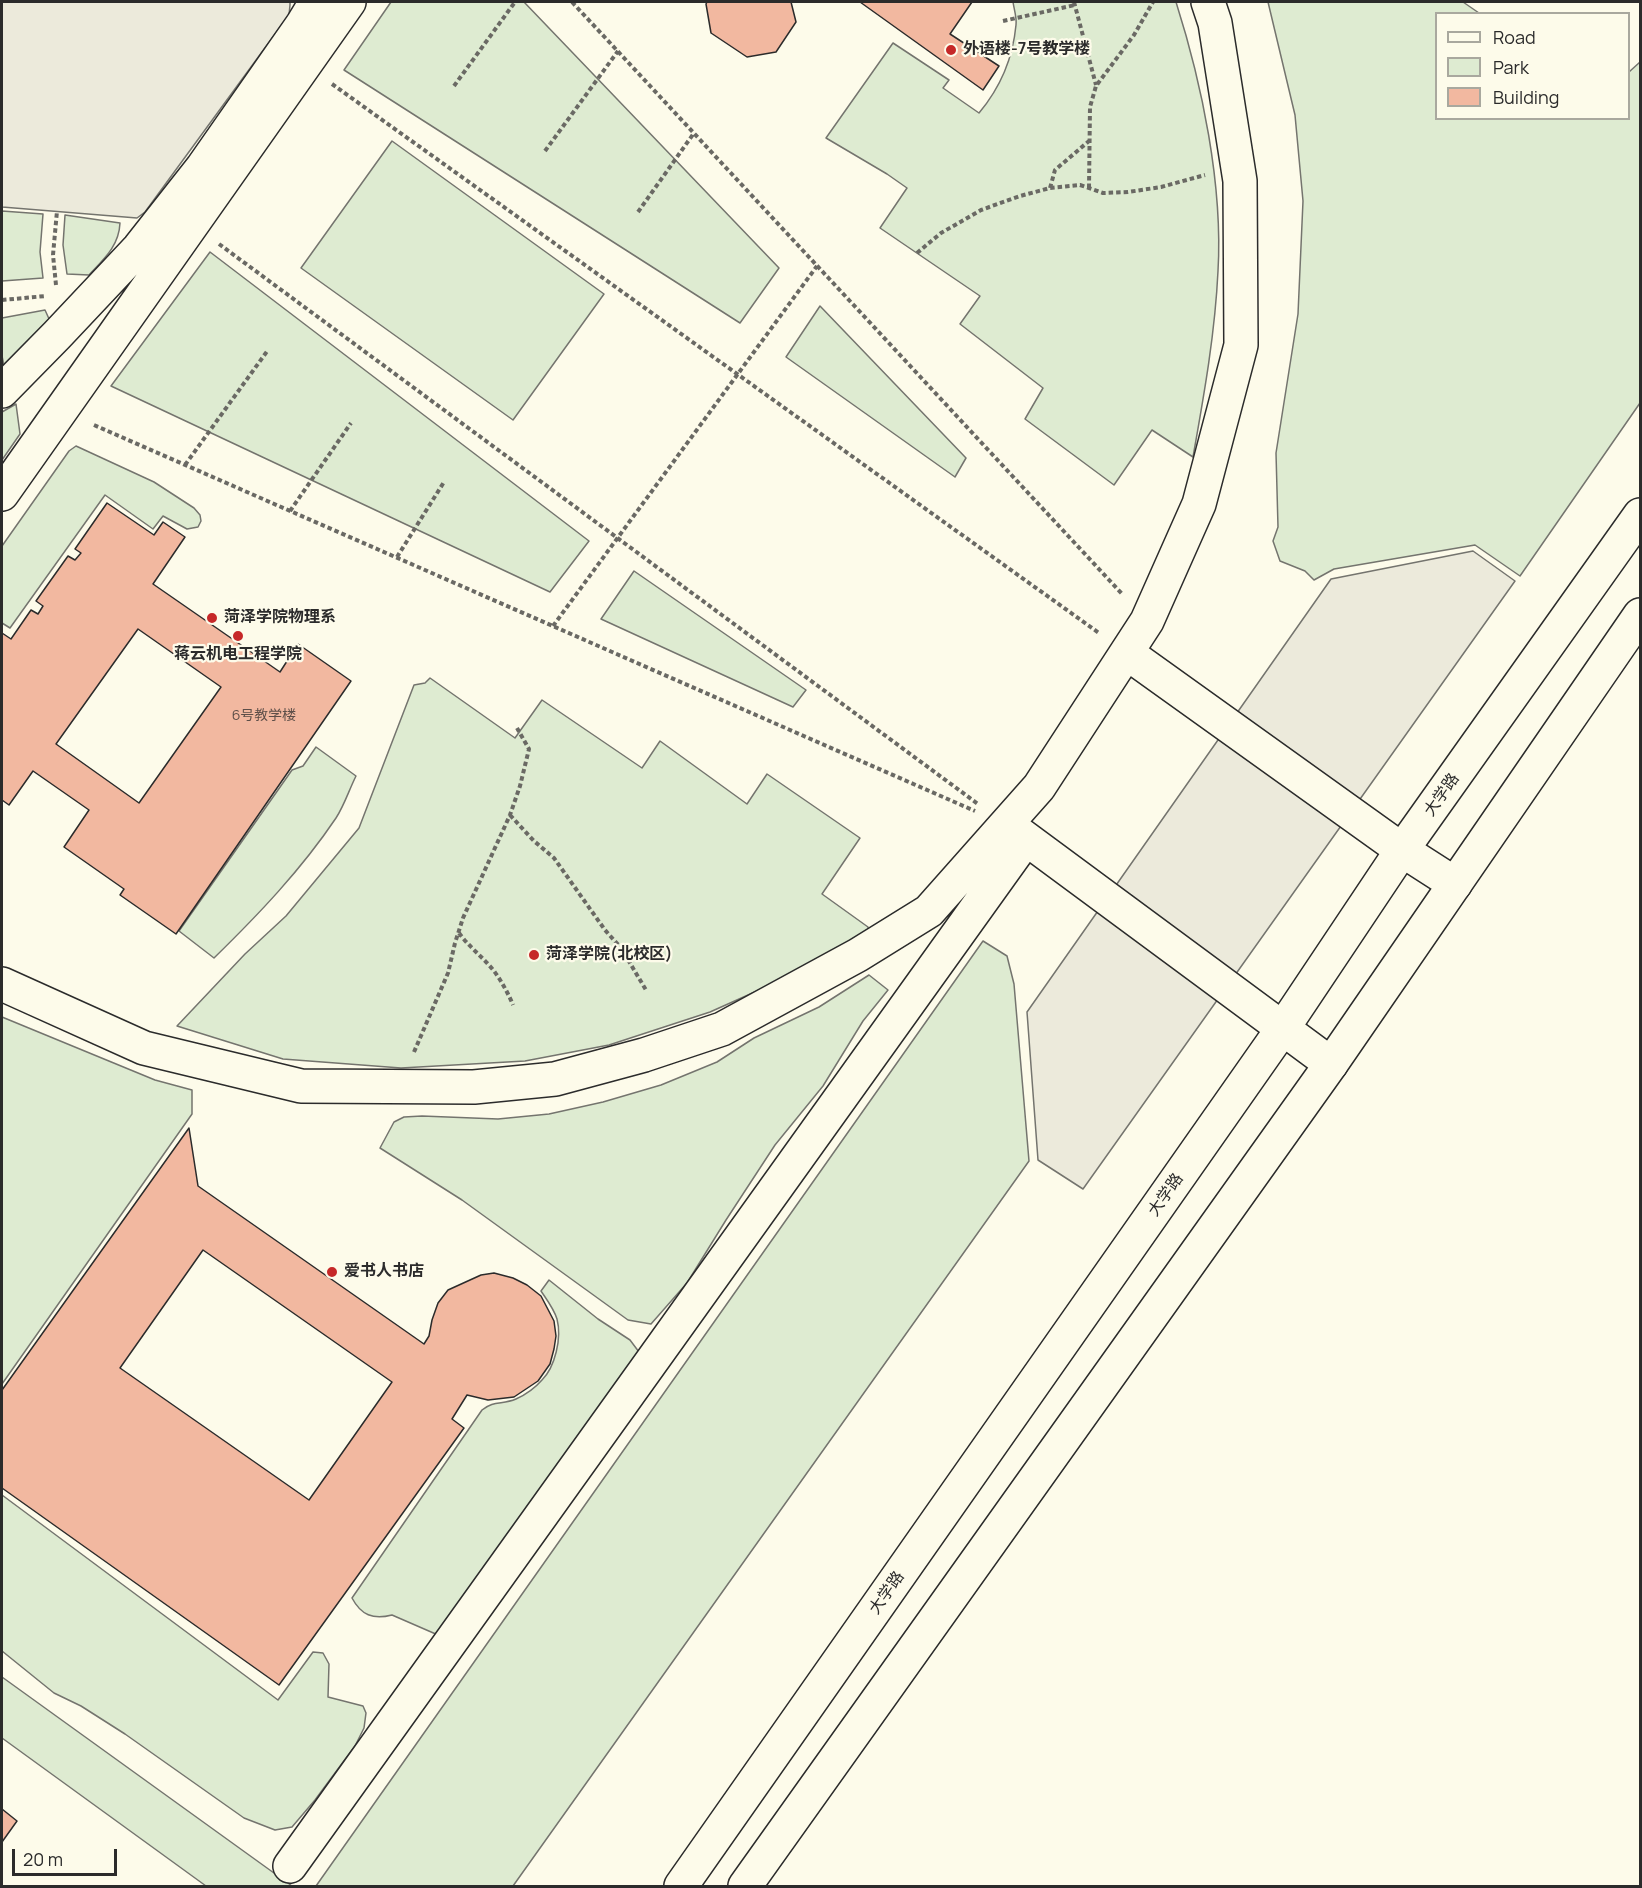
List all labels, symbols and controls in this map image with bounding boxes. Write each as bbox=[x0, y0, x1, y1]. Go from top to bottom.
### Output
legend bbox=[1435, 12, 1630, 120]
text: Road bbox=[1493, 25, 1536, 49]
place label: 外语楼-7号教学楼 bbox=[963, 40, 1090, 60]
marker: 外语楼-7号教学楼 bbox=[944, 43, 958, 57]
text: Park bbox=[1493, 55, 1529, 79]
text: Building bbox=[1493, 85, 1559, 109]
place label: 菏泽学院物理系 bbox=[224, 608, 336, 628]
marker: 菏泽学院物理系 bbox=[205, 611, 219, 625]
marker: 蒋云机电工程学院 bbox=[231, 629, 245, 643]
place label: 蒋云机电工程学院 bbox=[174, 645, 302, 665]
house number: 6号教学楼 bbox=[232, 708, 296, 724]
street label: 大学路 bbox=[1420, 770, 1464, 820]
place label: 菏泽学院(北校区) bbox=[546, 945, 672, 965]
marker: 菏泽学院(北校区) bbox=[527, 948, 541, 962]
street label: 大学路 bbox=[1144, 1170, 1188, 1220]
place label: 爱书人书店 bbox=[344, 1262, 424, 1282]
marker: 爱书人书店 bbox=[325, 1265, 339, 1279]
street label: 大学路 bbox=[865, 1568, 909, 1618]
scale bar bbox=[15, 1837, 120, 1875]
text: 20 m bbox=[23, 1847, 63, 1871]

